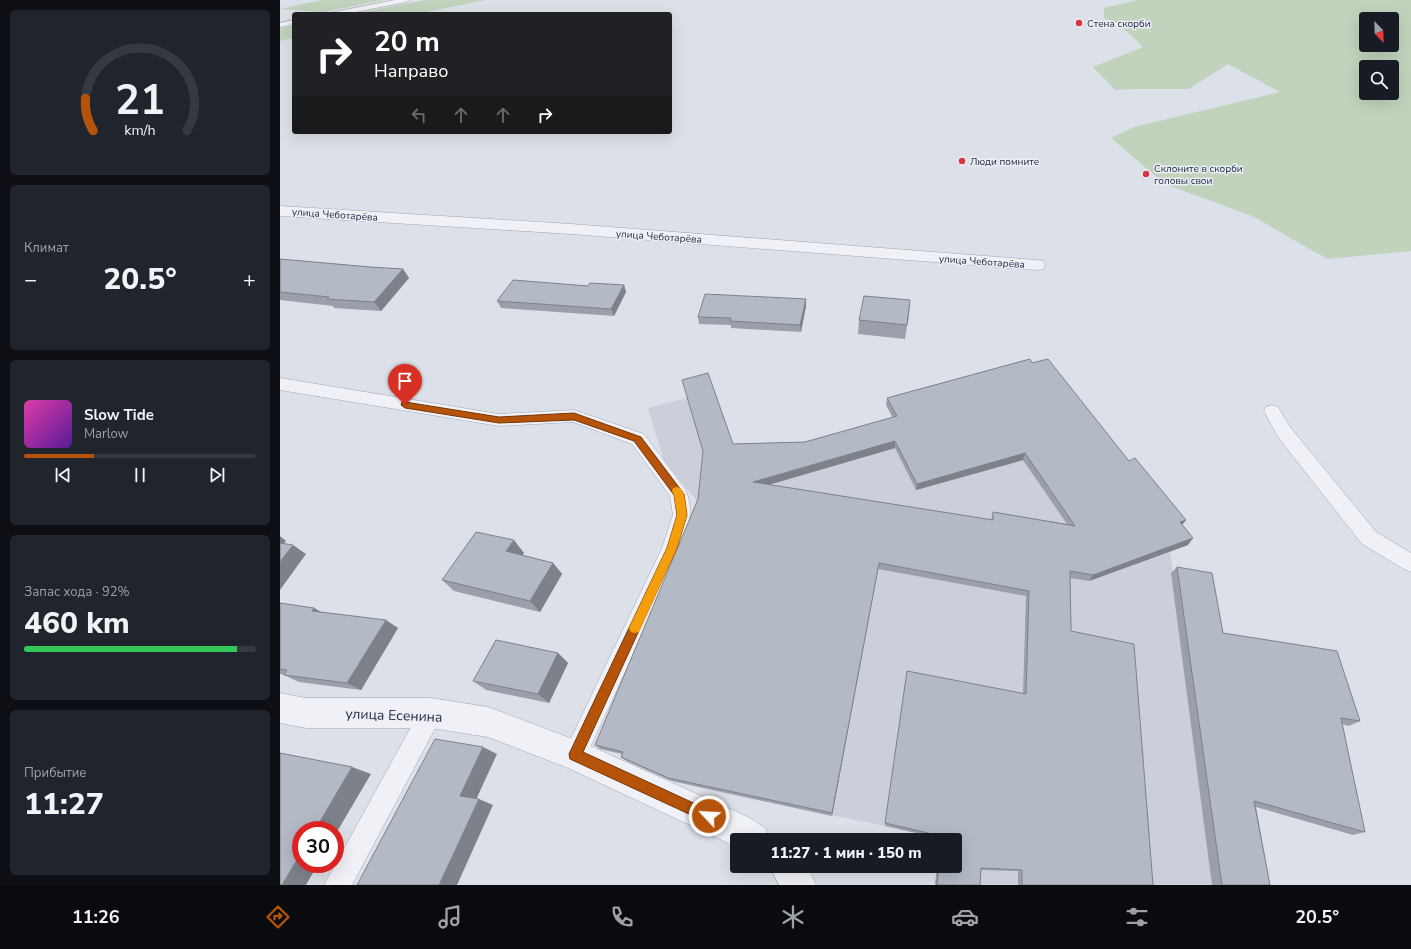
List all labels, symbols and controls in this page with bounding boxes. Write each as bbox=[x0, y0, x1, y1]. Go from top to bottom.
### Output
north arrow bbox=[1359, 12, 1399, 52]
map controls bbox=[1359, 12, 1399, 100]
place label: Стена скорби bbox=[1087, 17, 1151, 31]
marker: Стена скорби bbox=[1074, 18, 1084, 28]
text: 20 m bbox=[374, 23, 440, 61]
icon: right bbox=[308, 28, 360, 80]
text: Направо bbox=[374, 59, 448, 83]
button: search bbox=[1359, 60, 1399, 100]
text: 21 bbox=[115, 71, 165, 128]
icon: left bbox=[408, 104, 430, 126]
icon: ahead bbox=[450, 104, 472, 126]
icon: ahead bbox=[492, 104, 514, 126]
icon: right bbox=[534, 104, 556, 126]
text: km/h bbox=[124, 120, 156, 139]
place label: Люди помните bbox=[970, 155, 1039, 169]
marker: Люди помните bbox=[957, 156, 967, 166]
place label: Склоните в скорби головы свои bbox=[1154, 162, 1243, 188]
marker: Склоните в скорби головы свои bbox=[1141, 169, 1151, 179]
street label: улица Чеботарёва bbox=[292, 205, 378, 225]
street label: улица Чеботарёва bbox=[616, 227, 702, 247]
text: Климат bbox=[24, 239, 69, 257]
street label: улица Чеботарёва bbox=[939, 252, 1025, 272]
text: 20.5° bbox=[103, 259, 177, 300]
text: − bbox=[24, 265, 37, 295]
text: + bbox=[243, 265, 256, 295]
pin bbox=[388, 364, 422, 405]
icon: arrive bbox=[394, 370, 416, 392]
text: Slow Tide bbox=[84, 405, 154, 425]
text: Marlow bbox=[84, 425, 129, 443]
icon: previous bbox=[52, 464, 74, 486]
icon: pause bbox=[129, 464, 151, 486]
icon: next bbox=[206, 464, 228, 486]
text: Запас хода · 92% bbox=[24, 583, 130, 601]
text: 460 km bbox=[24, 603, 130, 644]
street label: улица Есенина bbox=[345, 704, 443, 727]
text: Прибытие bbox=[24, 764, 86, 782]
text: 11:27 bbox=[24, 784, 104, 825]
position arrow bbox=[688, 795, 730, 837]
speed limit sign: 30 bbox=[292, 821, 344, 873]
text: 11:27 · 1 мин · 150 m bbox=[770, 843, 922, 863]
icon: directions bbox=[264, 903, 292, 931]
icon: music bbox=[436, 903, 464, 931]
icon: phone bbox=[608, 903, 636, 931]
icon: climate bbox=[779, 903, 807, 931]
icon: car bbox=[951, 903, 979, 931]
icon: filters bbox=[1123, 903, 1151, 931]
text: 11:26 bbox=[72, 905, 120, 929]
text: 20.5° bbox=[1295, 905, 1339, 929]

